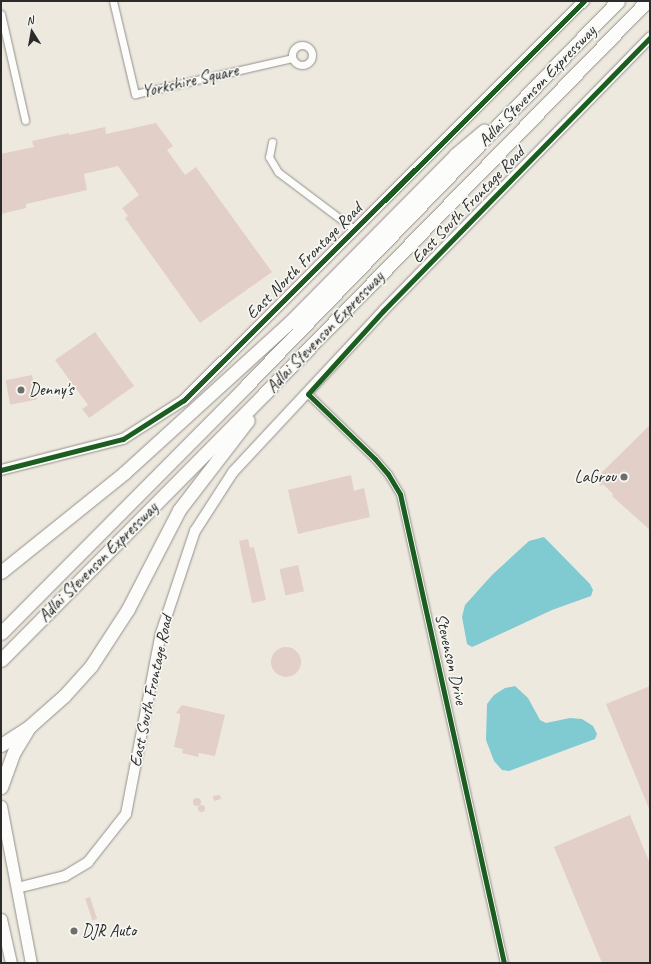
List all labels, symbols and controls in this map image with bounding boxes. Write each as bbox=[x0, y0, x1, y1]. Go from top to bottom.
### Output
north arrow bbox=[12, 12, 52, 52]
text: N bbox=[25, 13, 34, 28]
street label: Adlai Stevenson Expressway bbox=[474, 21, 600, 151]
street label: Yorkshire Square bbox=[140, 60, 240, 102]
street label: East South Frontage Road bbox=[407, 143, 529, 267]
street label: East North Frontage Road bbox=[242, 199, 366, 323]
street label: Adlai Stevenson Expressway bbox=[262, 267, 388, 397]
place label: Denny's bbox=[29, 380, 73, 400]
marker: Denny's bbox=[16, 385, 26, 395]
place label: LaGrou bbox=[574, 467, 616, 487]
marker: LaGrou bbox=[619, 472, 629, 482]
street label: Adlai Stevenson Expressway bbox=[34, 498, 162, 626]
street label: Stevenson Drive bbox=[431, 612, 471, 706]
street label: East South Frontage Road bbox=[125, 614, 177, 768]
place label: DJR Auto bbox=[82, 921, 136, 941]
marker: DJR Auto bbox=[69, 926, 79, 936]

